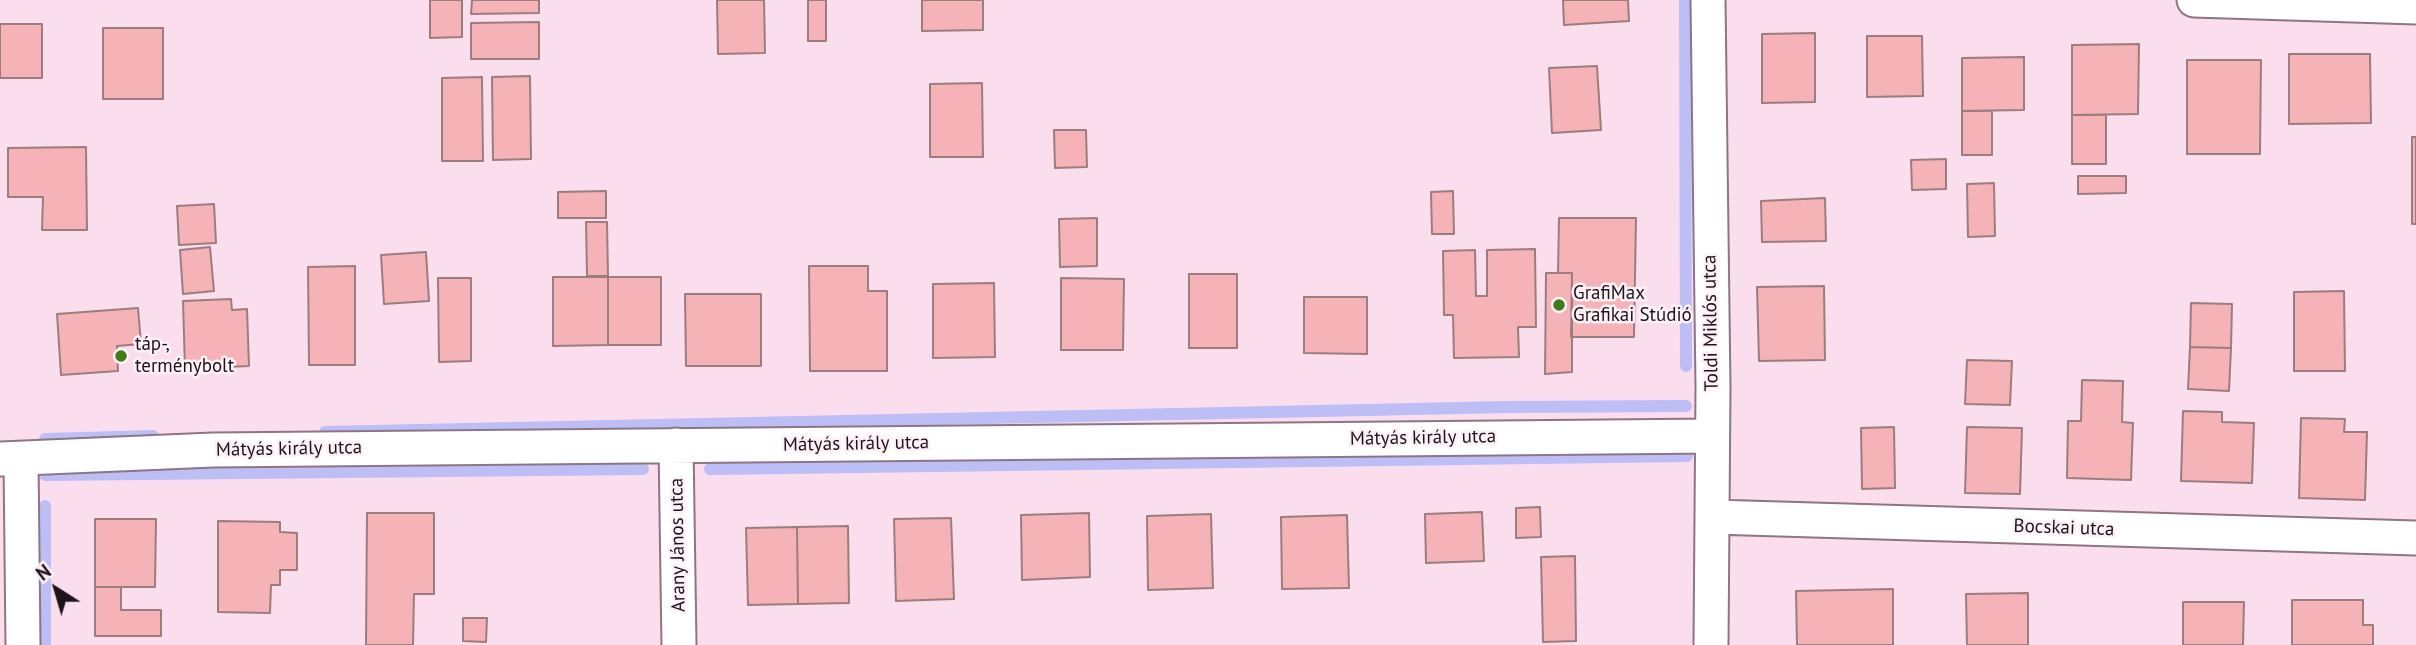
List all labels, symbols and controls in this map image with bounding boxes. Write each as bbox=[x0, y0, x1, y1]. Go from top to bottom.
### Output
street label: Toldi Miklós utca bbox=[1698, 254, 1724, 392]
place label: GrafiMax Grafikai Stúdió bbox=[1573, 283, 1692, 327]
marker: GrafiMax Grafikai Stúdió bbox=[1551, 297, 1567, 313]
place label: táp-, terménybolt bbox=[135, 334, 234, 378]
marker: táp-, terménybolt bbox=[113, 348, 129, 364]
street label: Mátyás király utca bbox=[1350, 425, 1496, 451]
street label: Mátyás király utca bbox=[783, 431, 929, 457]
street label: Mátyás király utca bbox=[216, 436, 362, 462]
street label: Arany János utca bbox=[665, 478, 691, 612]
street label: Bocskai utca bbox=[2013, 515, 2115, 541]
north arrow bbox=[21, 554, 91, 624]
text: N bbox=[31, 559, 56, 586]

